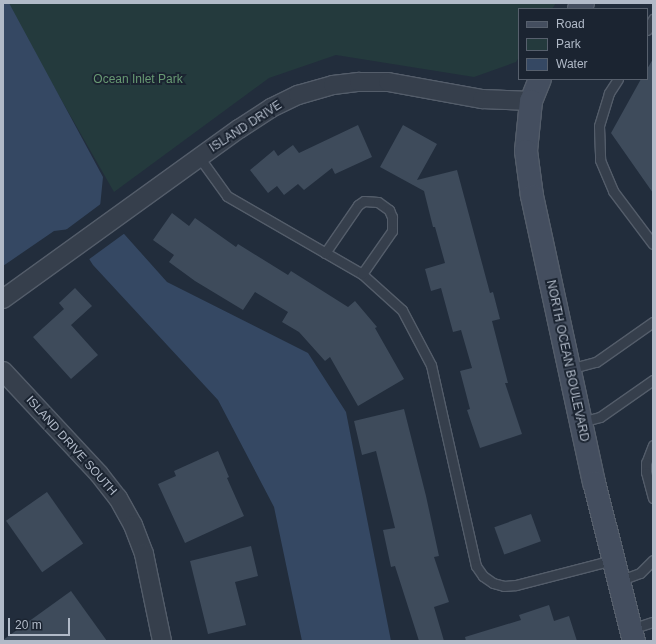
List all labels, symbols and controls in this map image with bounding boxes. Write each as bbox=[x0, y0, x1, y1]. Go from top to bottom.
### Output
legend bbox=[518, 8, 648, 80]
text: Road bbox=[556, 17, 585, 31]
text: Park bbox=[556, 37, 581, 51]
text: Water bbox=[556, 57, 588, 71]
park label: Ocean Inlet Park bbox=[93, 73, 183, 87]
street label: ISLAND DRIVE bbox=[207, 98, 285, 156]
street label: NORTH OCEAN BOULEVARD bbox=[543, 279, 591, 443]
street label: ISLAND DRIVE SOUTH bbox=[23, 393, 119, 499]
scale bar bbox=[10, 610, 72, 636]
text: 20 m bbox=[15, 618, 42, 632]

